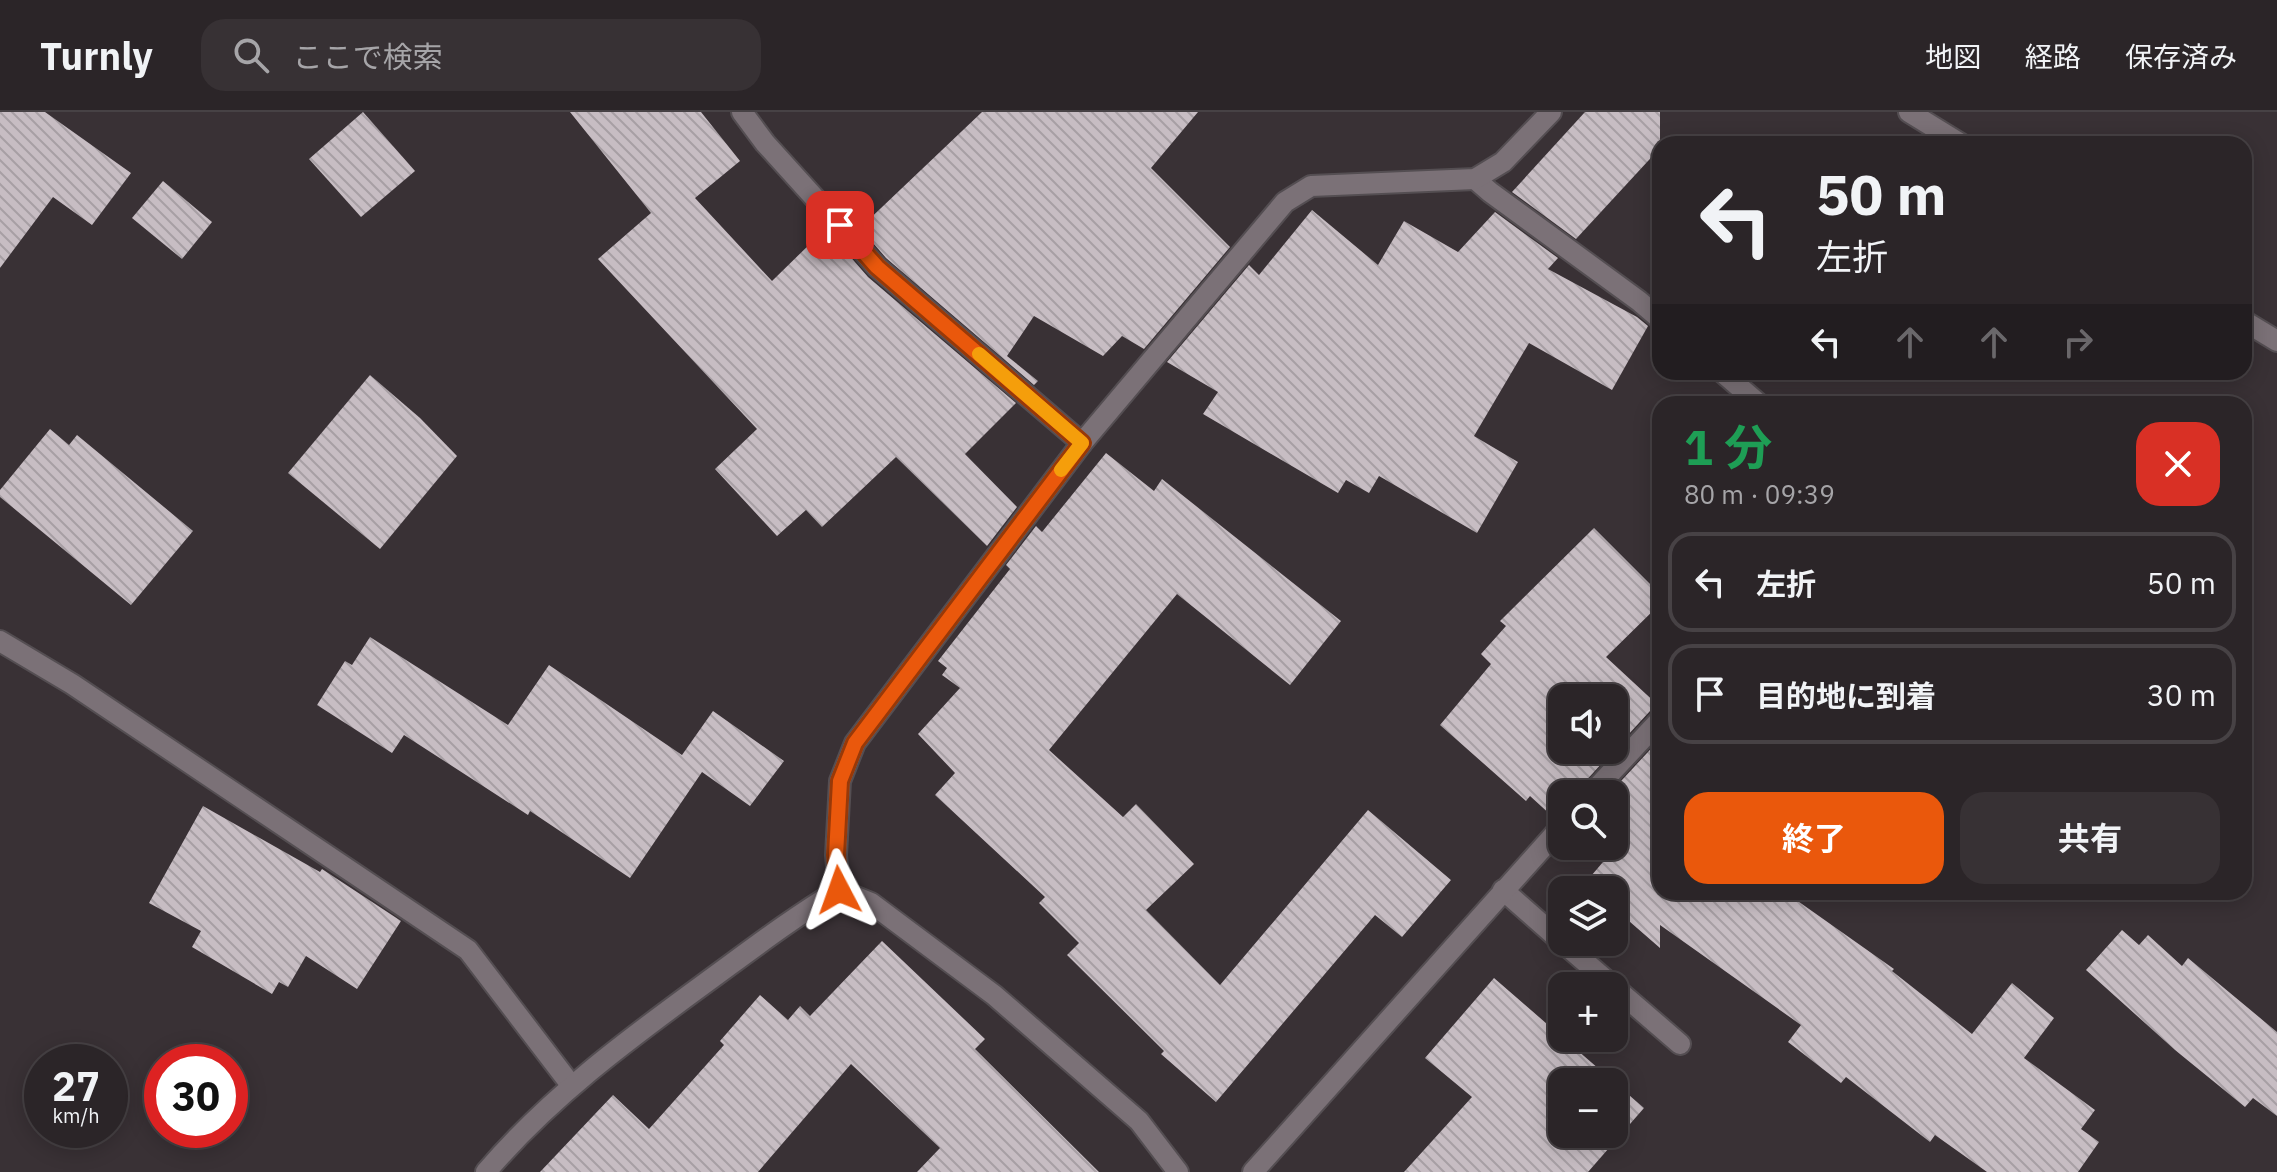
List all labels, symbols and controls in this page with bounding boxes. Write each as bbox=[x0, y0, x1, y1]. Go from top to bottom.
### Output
search box bbox=[201, 19, 761, 91]
text: Turnly bbox=[40, 31, 153, 80]
icon: search bbox=[229, 33, 273, 77]
text: ここで検索 bbox=[293, 37, 443, 76]
text: 地図 bbox=[1925, 38, 1981, 75]
text: 経路 bbox=[2025, 38, 2081, 75]
text: 保存済み bbox=[2125, 38, 2237, 75]
text: 50 m bbox=[1816, 158, 1946, 230]
icon: left bbox=[1684, 168, 1788, 272]
pin bbox=[806, 191, 874, 259]
icon: arrive bbox=[818, 203, 862, 247]
text: 左折 bbox=[1816, 233, 1888, 280]
icon: left bbox=[1804, 320, 1848, 364]
icon: ahead bbox=[1888, 320, 1932, 364]
icon: ahead bbox=[1972, 320, 2016, 364]
icon: right bbox=[2056, 320, 2100, 364]
text: 1 分 bbox=[1684, 416, 1772, 478]
button: close bbox=[2136, 422, 2220, 506]
text: 80 m · 09:39 bbox=[1684, 477, 1835, 511]
icon: left bbox=[1688, 560, 1732, 604]
text: 50 m bbox=[2147, 563, 2216, 602]
text: 左折 bbox=[1756, 564, 1816, 603]
icon: arrive bbox=[1688, 672, 1732, 716]
text: 30 m bbox=[2147, 675, 2216, 714]
text: 目的地に到着 bbox=[1756, 676, 1936, 715]
map controls bbox=[1548, 684, 1628, 1148]
button: sound bbox=[1548, 684, 1628, 764]
button: search bbox=[1548, 780, 1628, 860]
button: 終了 bbox=[1684, 792, 1944, 884]
button: 共有 bbox=[1960, 792, 2220, 884]
position arrow bbox=[797, 848, 881, 932]
button: layers bbox=[1548, 876, 1628, 956]
button: + bbox=[1548, 972, 1628, 1052]
speed limit sign: 30 bbox=[144, 1044, 248, 1148]
text: 27 bbox=[52, 1060, 100, 1112]
button: − bbox=[1548, 1068, 1628, 1148]
text: km/h bbox=[52, 1102, 100, 1129]

